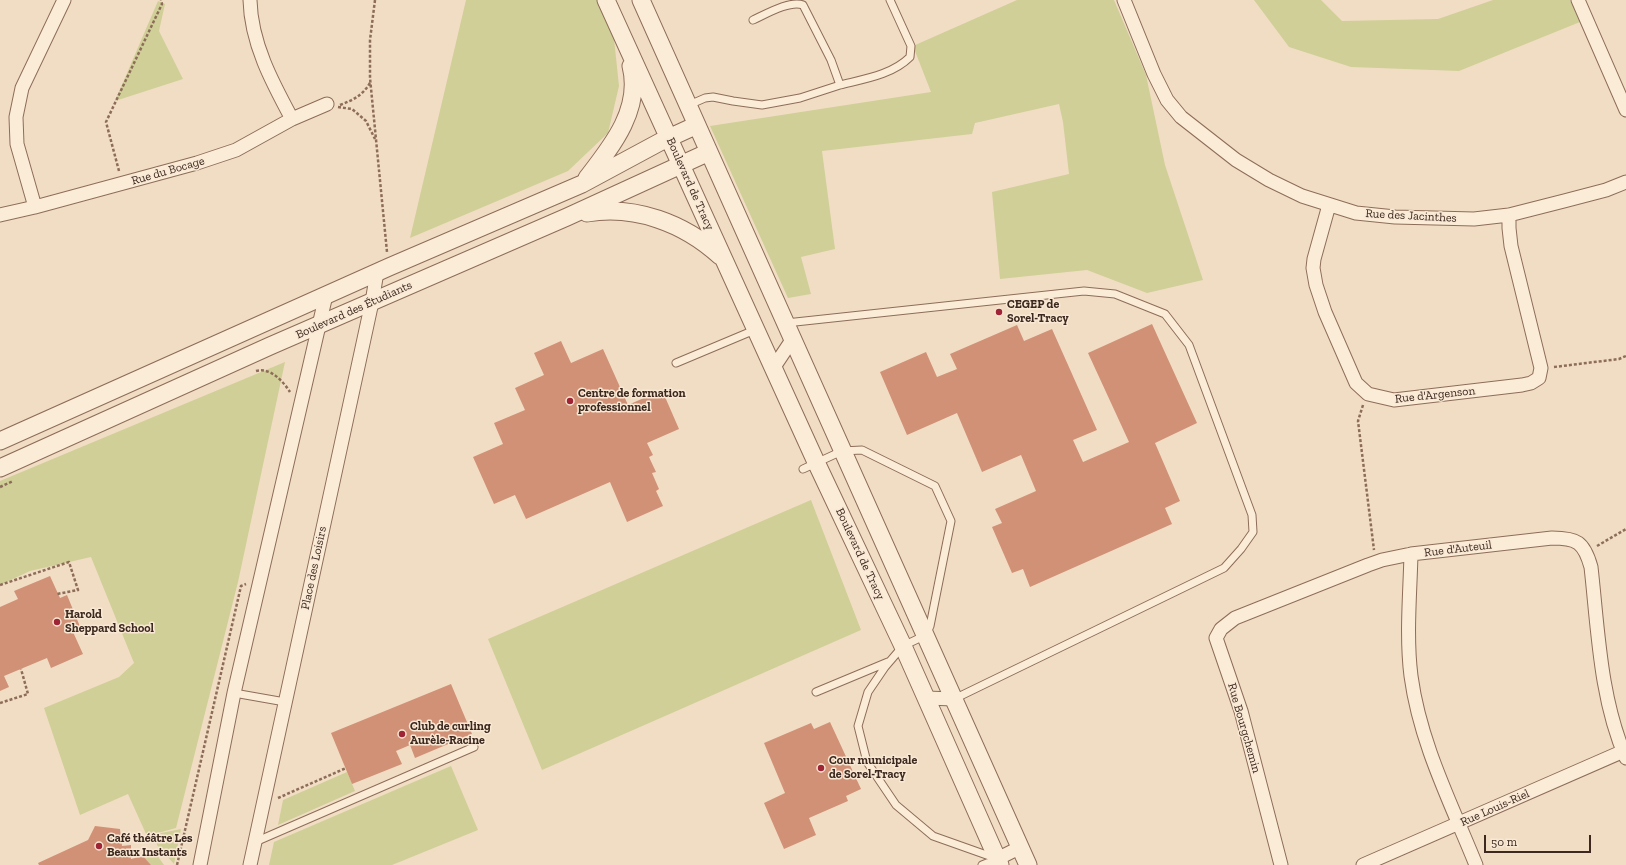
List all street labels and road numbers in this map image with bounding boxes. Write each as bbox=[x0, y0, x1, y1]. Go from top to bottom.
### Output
street label: Boulevard de Tracy bbox=[663, 136, 717, 232]
street label: Rue du Bocage bbox=[130, 154, 206, 188]
street label: Rue des Jacinthes bbox=[1365, 206, 1457, 226]
street label: Boulevard des Étudiants bbox=[294, 278, 414, 342]
street label: Rue d'Argenson bbox=[1394, 384, 1476, 406]
street label: Boulevard de Tracy bbox=[832, 506, 888, 602]
street label: Place des Loisirs bbox=[298, 525, 330, 611]
street label: Rue d'Auteuil bbox=[1423, 538, 1493, 560]
street label: Rue Bourgchemin bbox=[1224, 681, 1264, 775]
street label: Rue Louis-Riel bbox=[1458, 786, 1532, 830]

